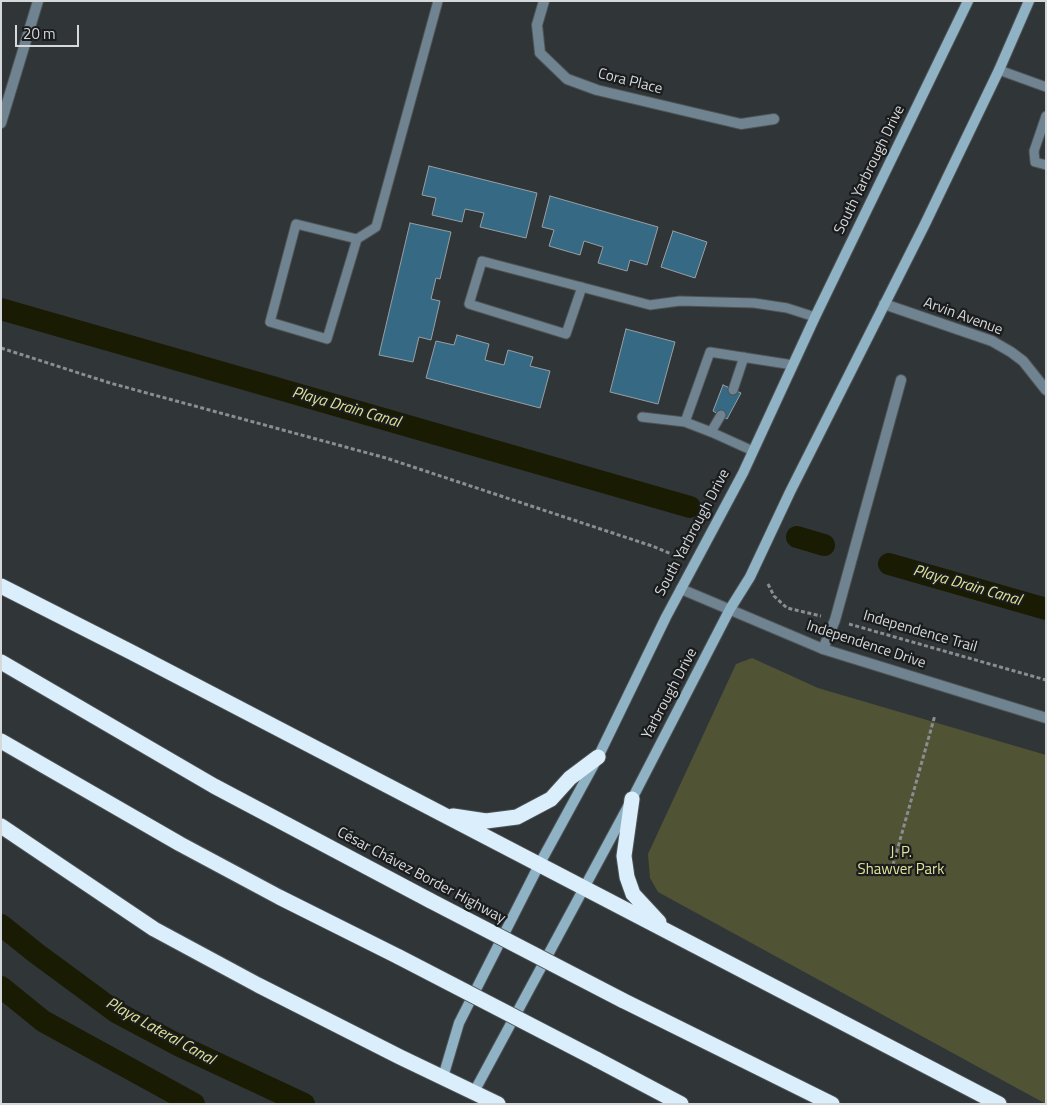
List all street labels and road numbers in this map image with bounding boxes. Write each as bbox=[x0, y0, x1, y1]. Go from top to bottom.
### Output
street label: Cora Place bbox=[596, 65, 664, 99]
street label: South Yarbrough Drive bbox=[831, 103, 909, 237]
street label: Arvin Avenue bbox=[921, 294, 1005, 340]
street label: South Yarbrough Drive bbox=[652, 466, 734, 600]
street label: Independence Trail bbox=[861, 607, 979, 657]
street label: Independence Drive bbox=[804, 617, 928, 673]
street label: Yarbrough Drive bbox=[638, 645, 702, 743]
street label: César Chávez Border Highway bbox=[334, 824, 508, 928]

